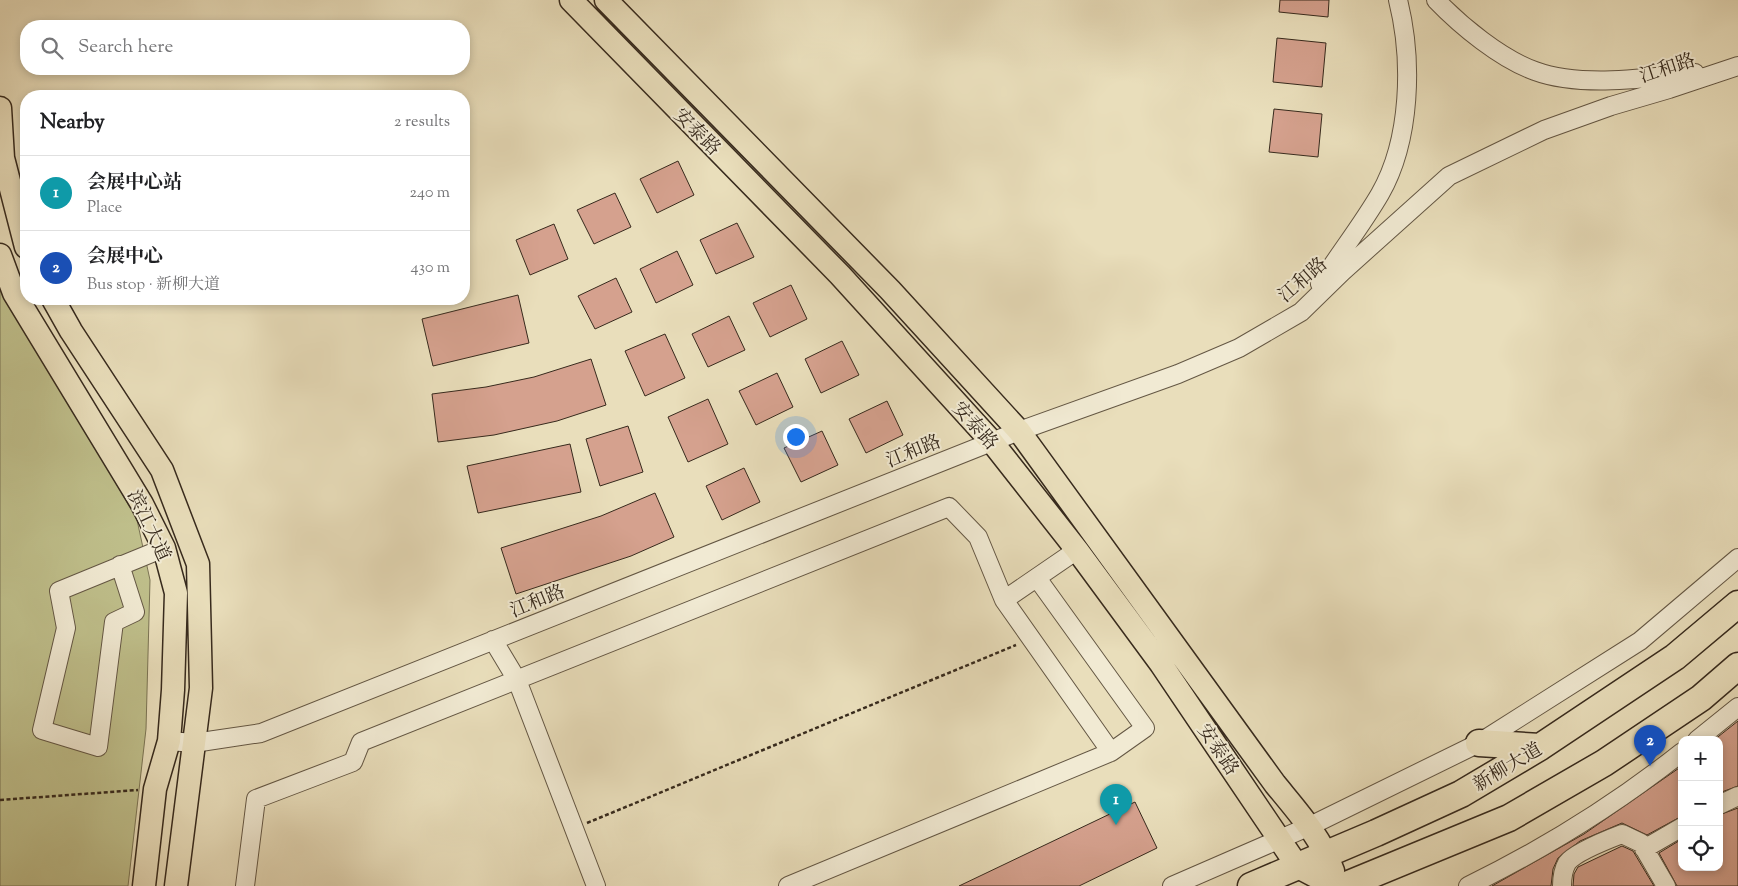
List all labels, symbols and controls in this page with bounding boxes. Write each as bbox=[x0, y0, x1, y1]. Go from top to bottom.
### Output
search box bbox=[20, 20, 470, 75]
icon: search bbox=[38, 34, 66, 62]
text: Search here bbox=[78, 34, 173, 61]
street label: 江和路 bbox=[1636, 48, 1699, 91]
street label: 安泰路 bbox=[667, 103, 726, 162]
text: Nearby bbox=[40, 108, 105, 138]
text: 2 results bbox=[394, 111, 450, 134]
text: 会展中心站 bbox=[87, 170, 182, 197]
text: 1 bbox=[53, 182, 59, 205]
text: 240 m bbox=[409, 182, 450, 205]
text: Place bbox=[87, 197, 122, 220]
text: 会展中心 bbox=[87, 244, 163, 271]
street label: 江和路 bbox=[1273, 252, 1334, 310]
text: 2 bbox=[52, 257, 60, 280]
text: 430 m bbox=[411, 257, 450, 280]
text: Bus stop · 新柳大道 bbox=[87, 274, 220, 297]
street label: 安泰路 bbox=[945, 396, 1003, 457]
your location bbox=[783, 424, 809, 450]
street label: 江和路 bbox=[882, 429, 945, 476]
street label: 滨江大道 bbox=[119, 486, 176, 566]
street label: 江和路 bbox=[506, 579, 569, 626]
street label: 安泰路 bbox=[1190, 719, 1244, 782]
pin: 2 bbox=[1634, 725, 1666, 766]
map controls bbox=[1678, 736, 1723, 871]
button: + bbox=[1678, 736, 1723, 781]
street label: 新柳大道 bbox=[1469, 737, 1548, 799]
button: − bbox=[1678, 781, 1723, 826]
pin: 1 bbox=[1100, 784, 1132, 825]
button: locate bbox=[1678, 826, 1723, 871]

